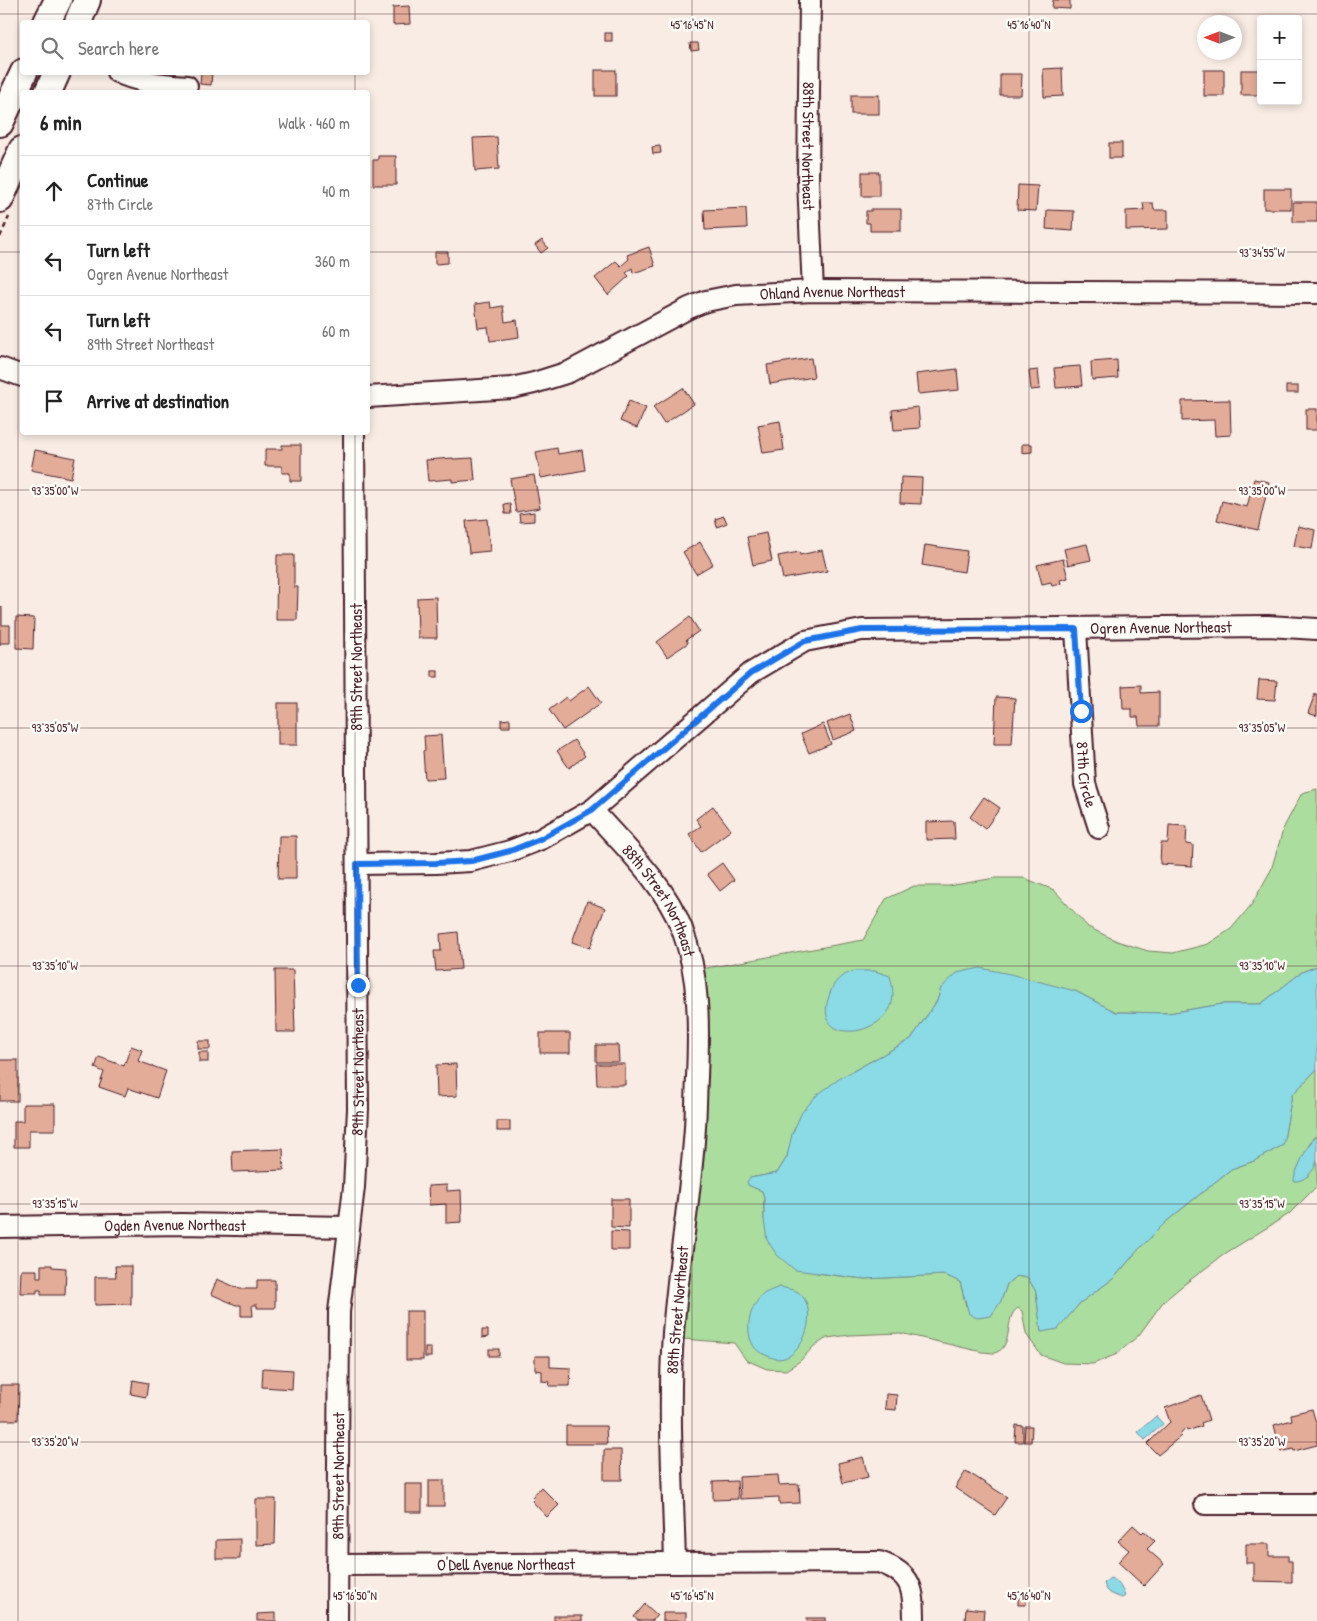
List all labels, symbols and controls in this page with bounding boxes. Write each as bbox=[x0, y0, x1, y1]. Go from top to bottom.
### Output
north arrow bbox=[1197, 15, 1242, 60]
map controls bbox=[1257, 15, 1302, 105]
button: + bbox=[1257, 15, 1302, 60]
text: 45°16'45"N bbox=[670, 16, 714, 33]
text: 45°16'40"N bbox=[1007, 16, 1051, 33]
search box bbox=[20, 20, 370, 75]
icon: search bbox=[38, 34, 66, 62]
text: Search here bbox=[78, 35, 159, 61]
button: − bbox=[1257, 60, 1302, 105]
street label: 88th Street Northeast bbox=[797, 82, 820, 211]
text: 6 min bbox=[40, 108, 82, 137]
text: Walk · 460 m bbox=[278, 112, 350, 134]
text: Continue bbox=[87, 167, 148, 193]
icon: ahead bbox=[40, 177, 68, 205]
text: 40 m bbox=[322, 180, 350, 202]
text: 87th Circle bbox=[87, 193, 153, 215]
text: Turn left bbox=[87, 237, 150, 263]
text: 93°34'55"W bbox=[1239, 244, 1285, 261]
icon: left bbox=[40, 247, 68, 275]
text: 360 m bbox=[315, 250, 350, 272]
text: Ogren Avenue Northeast bbox=[87, 263, 228, 285]
street label: Ohland Avenue Northeast bbox=[759, 280, 906, 305]
text: Turn left bbox=[87, 307, 150, 333]
icon: left bbox=[40, 317, 68, 345]
text: 60 m bbox=[322, 320, 350, 342]
text: 89th Street Northeast bbox=[87, 333, 214, 355]
icon: arrive bbox=[40, 387, 68, 415]
text: Arrive at destination bbox=[87, 388, 229, 414]
text: 93°35'00"W bbox=[32, 482, 79, 499]
text: 93°35'00"W bbox=[1239, 482, 1286, 499]
street label: 89th Street Northeast bbox=[345, 603, 367, 731]
street label: Ogren Avenue Northeast bbox=[1090, 615, 1232, 639]
route start bbox=[1070, 700, 1093, 723]
text: 93°35'05"W bbox=[32, 719, 79, 736]
text: 93°35'05"W bbox=[1239, 719, 1286, 736]
street label: 87th Circle bbox=[1072, 741, 1103, 811]
street label: 88th Street Northeast bbox=[617, 839, 701, 959]
text: 93°35'10"W bbox=[32, 957, 78, 974]
text: 93°35'10"W bbox=[1239, 957, 1285, 974]
route end bbox=[347, 974, 370, 997]
street label: 89th Street Northeast bbox=[346, 1008, 369, 1136]
text: 93°35'15"W bbox=[32, 1195, 78, 1212]
text: 93°35'15"W bbox=[1239, 1195, 1285, 1212]
street label: Ogden Avenue Northeast bbox=[104, 1213, 246, 1236]
street label: 88th Street Northeast bbox=[660, 1245, 694, 1375]
street label: 89th Street Northeast bbox=[327, 1412, 349, 1540]
text: 93°35'20"W bbox=[31, 1433, 79, 1450]
text: 93°35'20"W bbox=[1238, 1433, 1286, 1450]
street label: O'Dell Avenue Northeast bbox=[437, 1553, 576, 1575]
text: 45°16'50"N bbox=[333, 1587, 377, 1604]
text: 45°16'45"N bbox=[670, 1587, 714, 1604]
text: 45°16'40"N bbox=[1007, 1587, 1051, 1604]

